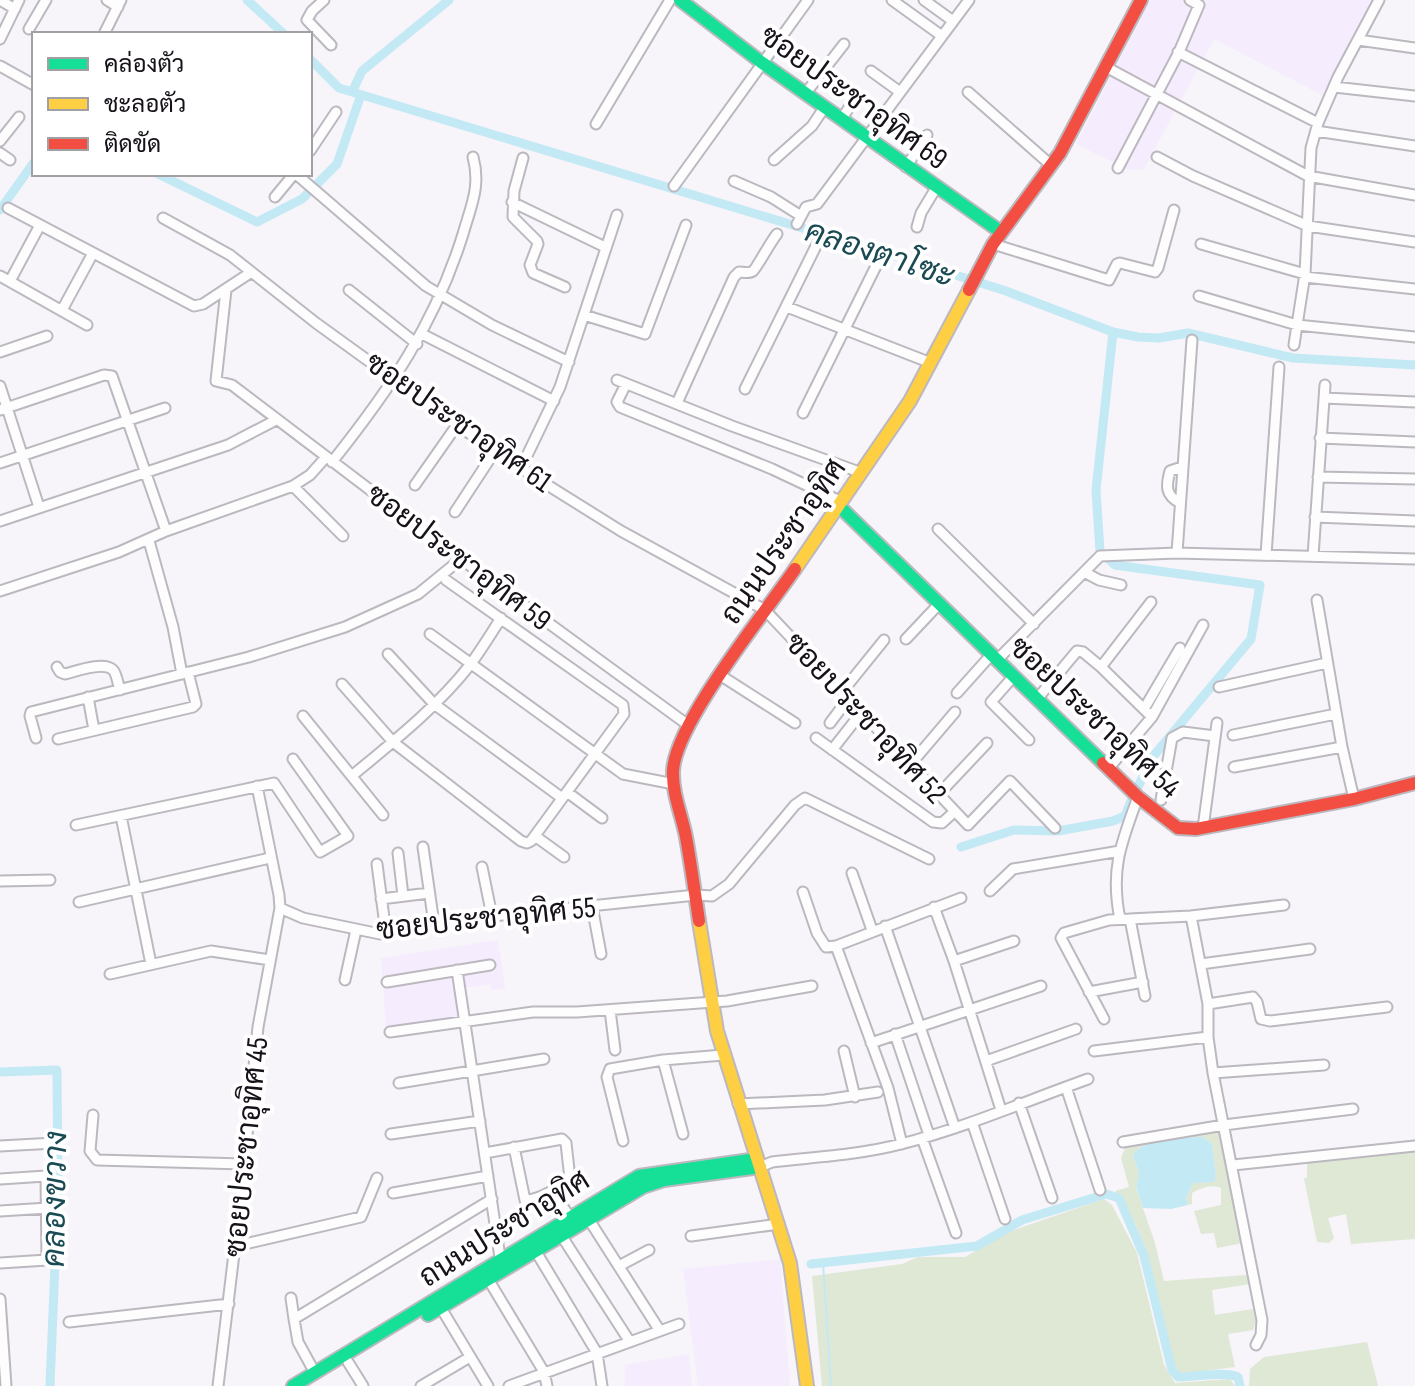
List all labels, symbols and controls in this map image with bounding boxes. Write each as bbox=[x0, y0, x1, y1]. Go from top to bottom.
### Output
street label: ซอยประชาอุทิศ 69 bbox=[752, 18, 954, 179]
legend bbox=[32, 32, 312, 176]
text: คล่องตัว bbox=[104, 50, 184, 79]
text: ชะลอตัว bbox=[104, 90, 186, 119]
text: ติดขัด bbox=[104, 130, 161, 159]
water label: คลองตาโซะ bbox=[800, 209, 960, 297]
street label: ซอยประชาอุทิศ 61 bbox=[357, 345, 559, 503]
street label: ถนนประชาอุทิศ bbox=[713, 452, 856, 632]
street label: ซอยประชาอุทิศ 59 bbox=[358, 477, 558, 640]
street label: ซอยประชาอุทิศ 52 bbox=[775, 626, 954, 813]
street label: ซอยประชาอุทิศ 54 bbox=[1000, 629, 1187, 808]
street label: ซอยประชาอุทิศ 55 bbox=[375, 890, 598, 950]
street label: ซอยประชาอุทิศ 45 bbox=[218, 1035, 278, 1259]
water label: คลองขวาง bbox=[35, 1130, 76, 1268]
street label: ถนนประชาอุทิศ bbox=[413, 1162, 597, 1297]

